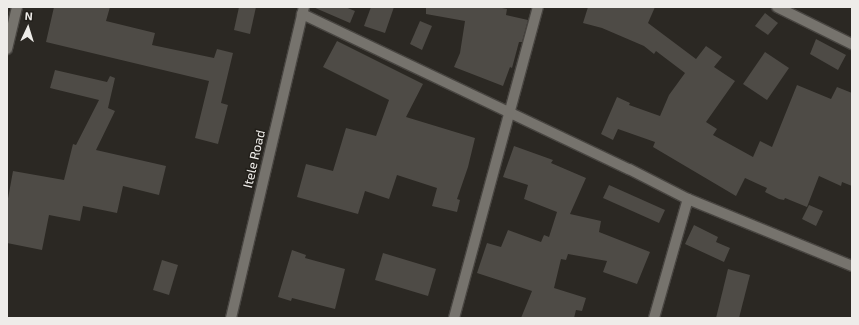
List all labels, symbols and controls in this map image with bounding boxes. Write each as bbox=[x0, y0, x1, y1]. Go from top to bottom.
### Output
north arrow bbox=[8, 8, 48, 48]
text: N bbox=[24, 9, 33, 22]
street label: Itele Road bbox=[240, 128, 268, 190]

